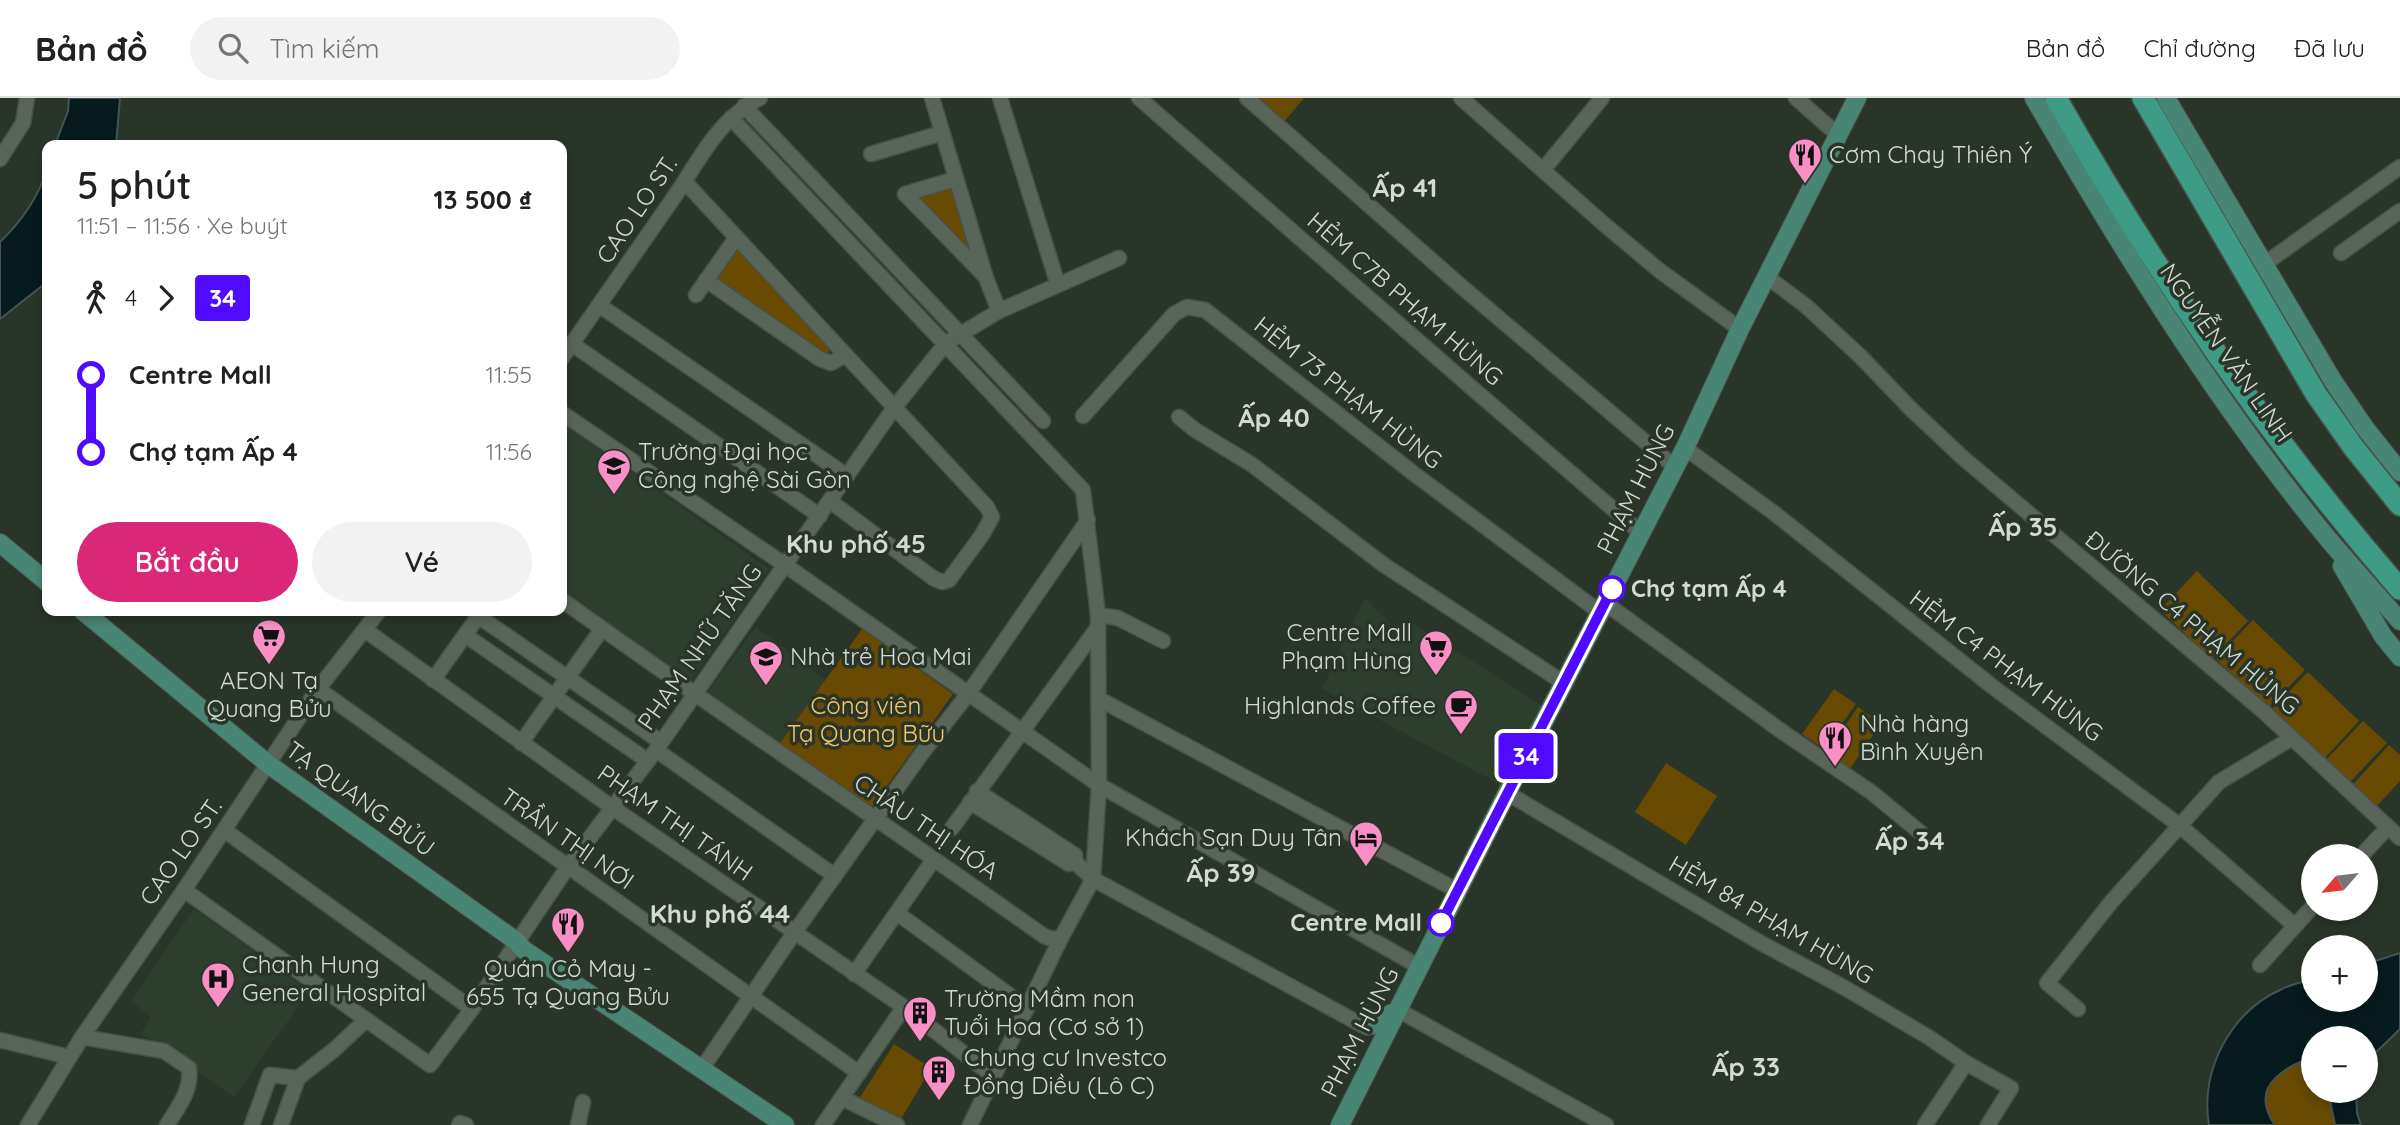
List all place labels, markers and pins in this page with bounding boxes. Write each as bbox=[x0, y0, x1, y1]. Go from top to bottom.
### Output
restaurant icon: Cơm Chay Thiên Ý bbox=[1786, 136, 1824, 185]
place label: Cơm Chay Thiên Ý bbox=[1829, 139, 2032, 169]
place label: Trường Đại học Công nghệ Sài Gòn bbox=[638, 436, 851, 494]
school or university icon: Trường Đại học Công nghệ Sài Gòn bbox=[595, 447, 633, 496]
place label: Chợ tạm Ấp 4 bbox=[1631, 573, 1787, 603]
marker: Chợ tạm Ấp 4 bbox=[1599, 576, 1625, 602]
supermarket icon: AEON Tạ Quang Bửu bbox=[250, 617, 288, 666]
place label: Centre Mall Phạm Hùng bbox=[1281, 617, 1412, 675]
supermarket icon: Centre Mall Phạm Hùng bbox=[1417, 628, 1455, 677]
school or university icon: Nhà trẻ Hoa Mai bbox=[747, 638, 785, 687]
place label: Nhà trẻ Hoa Mai bbox=[790, 641, 972, 671]
place label: AEON Tạ Quang Bửu bbox=[206, 665, 332, 723]
cafe icon: Highlands Coffee bbox=[1442, 687, 1480, 736]
place label: Highlands Coffee bbox=[1244, 690, 1436, 720]
place label: Nhà hàng Bình Xuyên bbox=[1860, 708, 1984, 766]
restaurant icon: Nhà hàng Bình Xuyên bbox=[1816, 719, 1854, 768]
hotel icon: Khách Sạn Duy Tân bbox=[1347, 819, 1385, 868]
place label: Khách Sạn Duy Tân bbox=[1125, 822, 1342, 852]
restaurant icon: Quán Cỏ May - 655 Tạ Quang Bửu bbox=[549, 905, 587, 954]
place label: Centre Mall bbox=[1290, 907, 1422, 937]
marker: Centre Mall bbox=[1428, 910, 1454, 936]
place label: Chanh Hung General Hospital bbox=[242, 949, 426, 1007]
place label: Quán Cỏ May - 655 Tạ Quang Bửu bbox=[466, 953, 670, 1011]
hospital icon: Chanh Hung General Hospital bbox=[199, 960, 237, 1009]
place label: Trường Mầm non Tuổi Hoa (Cơ sở 1) bbox=[944, 983, 1144, 1041]
building icon: Trường Mầm non Tuổi Hoa (Cơ sở 1) bbox=[901, 994, 939, 1043]
place label: Chung cư Investco Đồng Diều (Lô C) bbox=[964, 1042, 1167, 1100]
building icon: Chung cư Investco Đồng Diều (Lô C) bbox=[920, 1053, 958, 1102]

